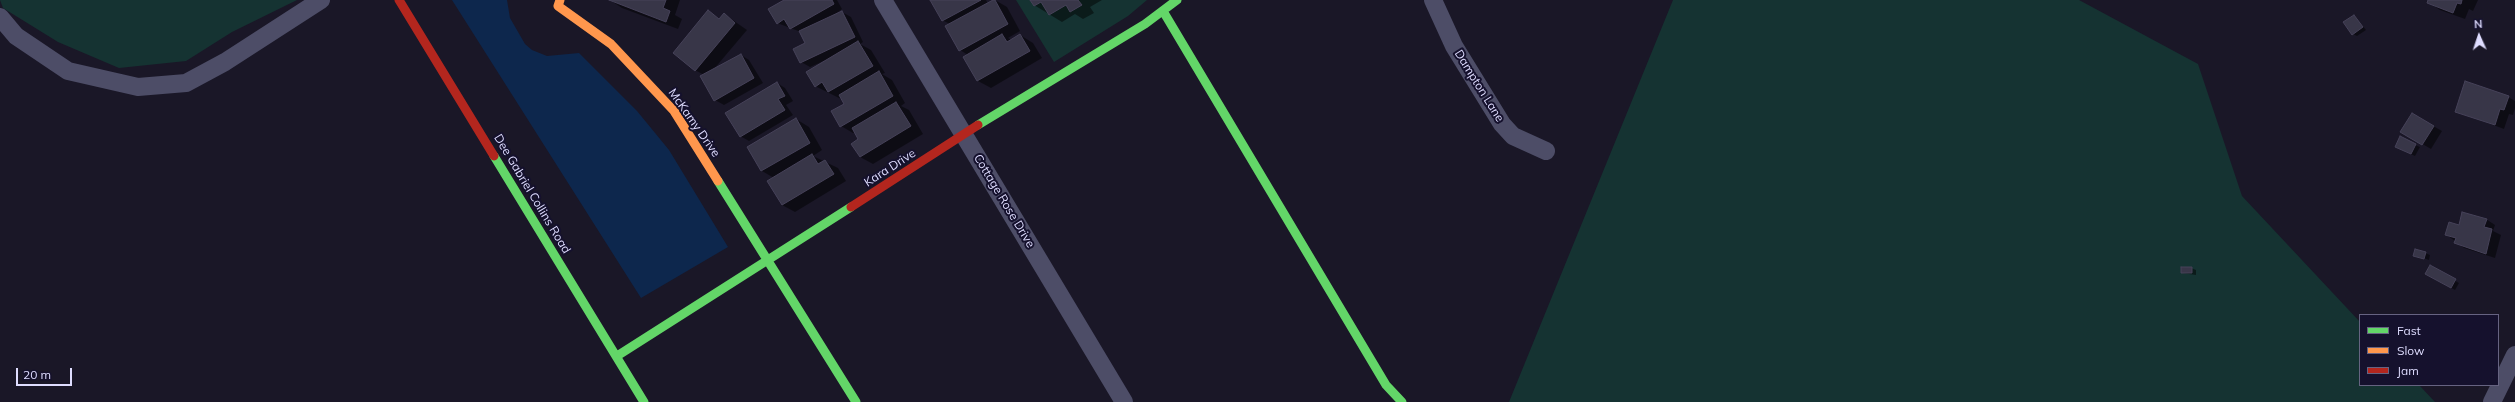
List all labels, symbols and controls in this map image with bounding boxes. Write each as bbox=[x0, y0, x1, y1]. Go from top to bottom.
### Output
north arrow bbox=[2459, 16, 2499, 56]
text: N bbox=[2474, 17, 2483, 31]
street label: Dampton Lane bbox=[1451, 47, 1507, 125]
street label: McKamy Drive bbox=[665, 86, 723, 160]
street label: Dee Gabriel Collins Road bbox=[491, 132, 573, 256]
street label: Kara Drive bbox=[862, 146, 918, 190]
street label: Cottage Rose Drive bbox=[970, 152, 1038, 250]
legend bbox=[2359, 314, 2499, 386]
text: Fast bbox=[2397, 323, 2421, 338]
text: Slow bbox=[2397, 343, 2425, 358]
scale bar bbox=[18, 360, 74, 386]
text: Jam bbox=[2397, 363, 2419, 378]
text: 20 m bbox=[23, 367, 51, 382]

